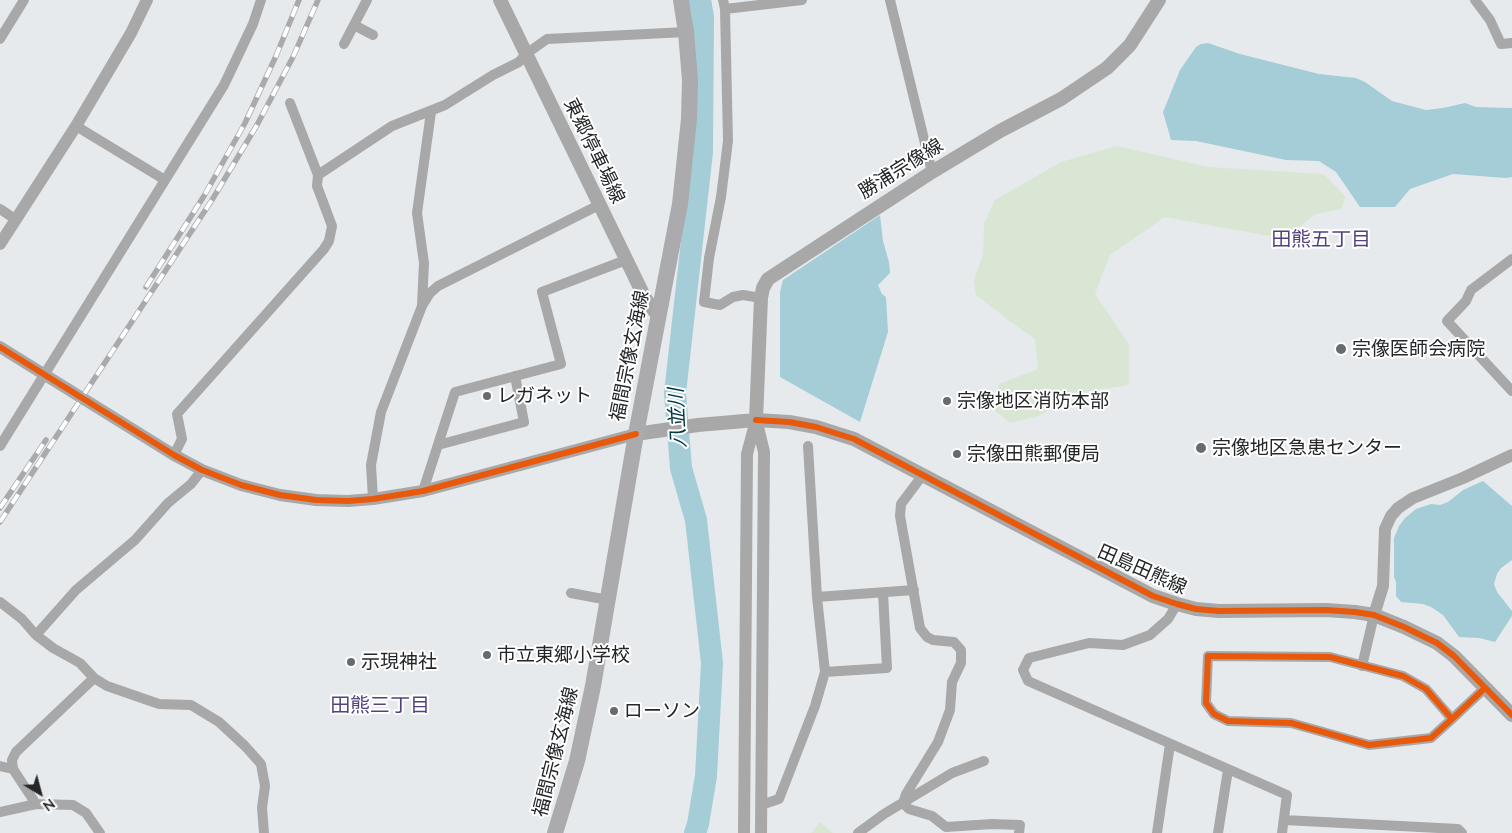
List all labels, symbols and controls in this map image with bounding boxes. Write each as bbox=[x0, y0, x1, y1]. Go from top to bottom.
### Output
street label: 東郷停車場線 bbox=[559, 95, 629, 207]
street label: 勝浦宗像線 bbox=[855, 134, 947, 204]
district label: 田熊五丁目 bbox=[1271, 228, 1371, 252]
street label: 福間宗像玄海線 bbox=[606, 289, 654, 423]
place label: 宗像医師会病院 bbox=[1352, 338, 1485, 360]
marker: 宗像医師会病院 bbox=[1334, 342, 1348, 356]
place label: レガネット bbox=[497, 385, 592, 407]
water label: 八並川 bbox=[664, 387, 692, 449]
marker: レガネット bbox=[481, 390, 493, 402]
place label: 宗像地区消防本部 bbox=[957, 390, 1109, 412]
marker: 宗像地区消防本部 bbox=[941, 395, 953, 407]
place label: 宗像地区急患センター bbox=[1212, 437, 1402, 459]
marker: 宗像地区急患センター bbox=[1194, 441, 1208, 455]
place label: 宗像田熊郵便局 bbox=[967, 443, 1100, 465]
marker: 宗像田熊郵便局 bbox=[951, 448, 963, 460]
street label: 田島田熊線 bbox=[1094, 540, 1190, 600]
place label: 市立東郷小学校 bbox=[497, 644, 630, 666]
marker: 市立東郷小学校 bbox=[481, 649, 493, 661]
place label: 示現神社 bbox=[361, 651, 437, 673]
marker: 示現神社 bbox=[345, 656, 357, 668]
street label: 福間宗像玄海線 bbox=[529, 685, 583, 819]
district label: 田熊三丁目 bbox=[330, 694, 430, 718]
place label: ローソン bbox=[624, 700, 700, 722]
marker: ローソン bbox=[608, 705, 620, 717]
north arrow bbox=[15, 768, 65, 818]
text: N bbox=[39, 795, 59, 815]

